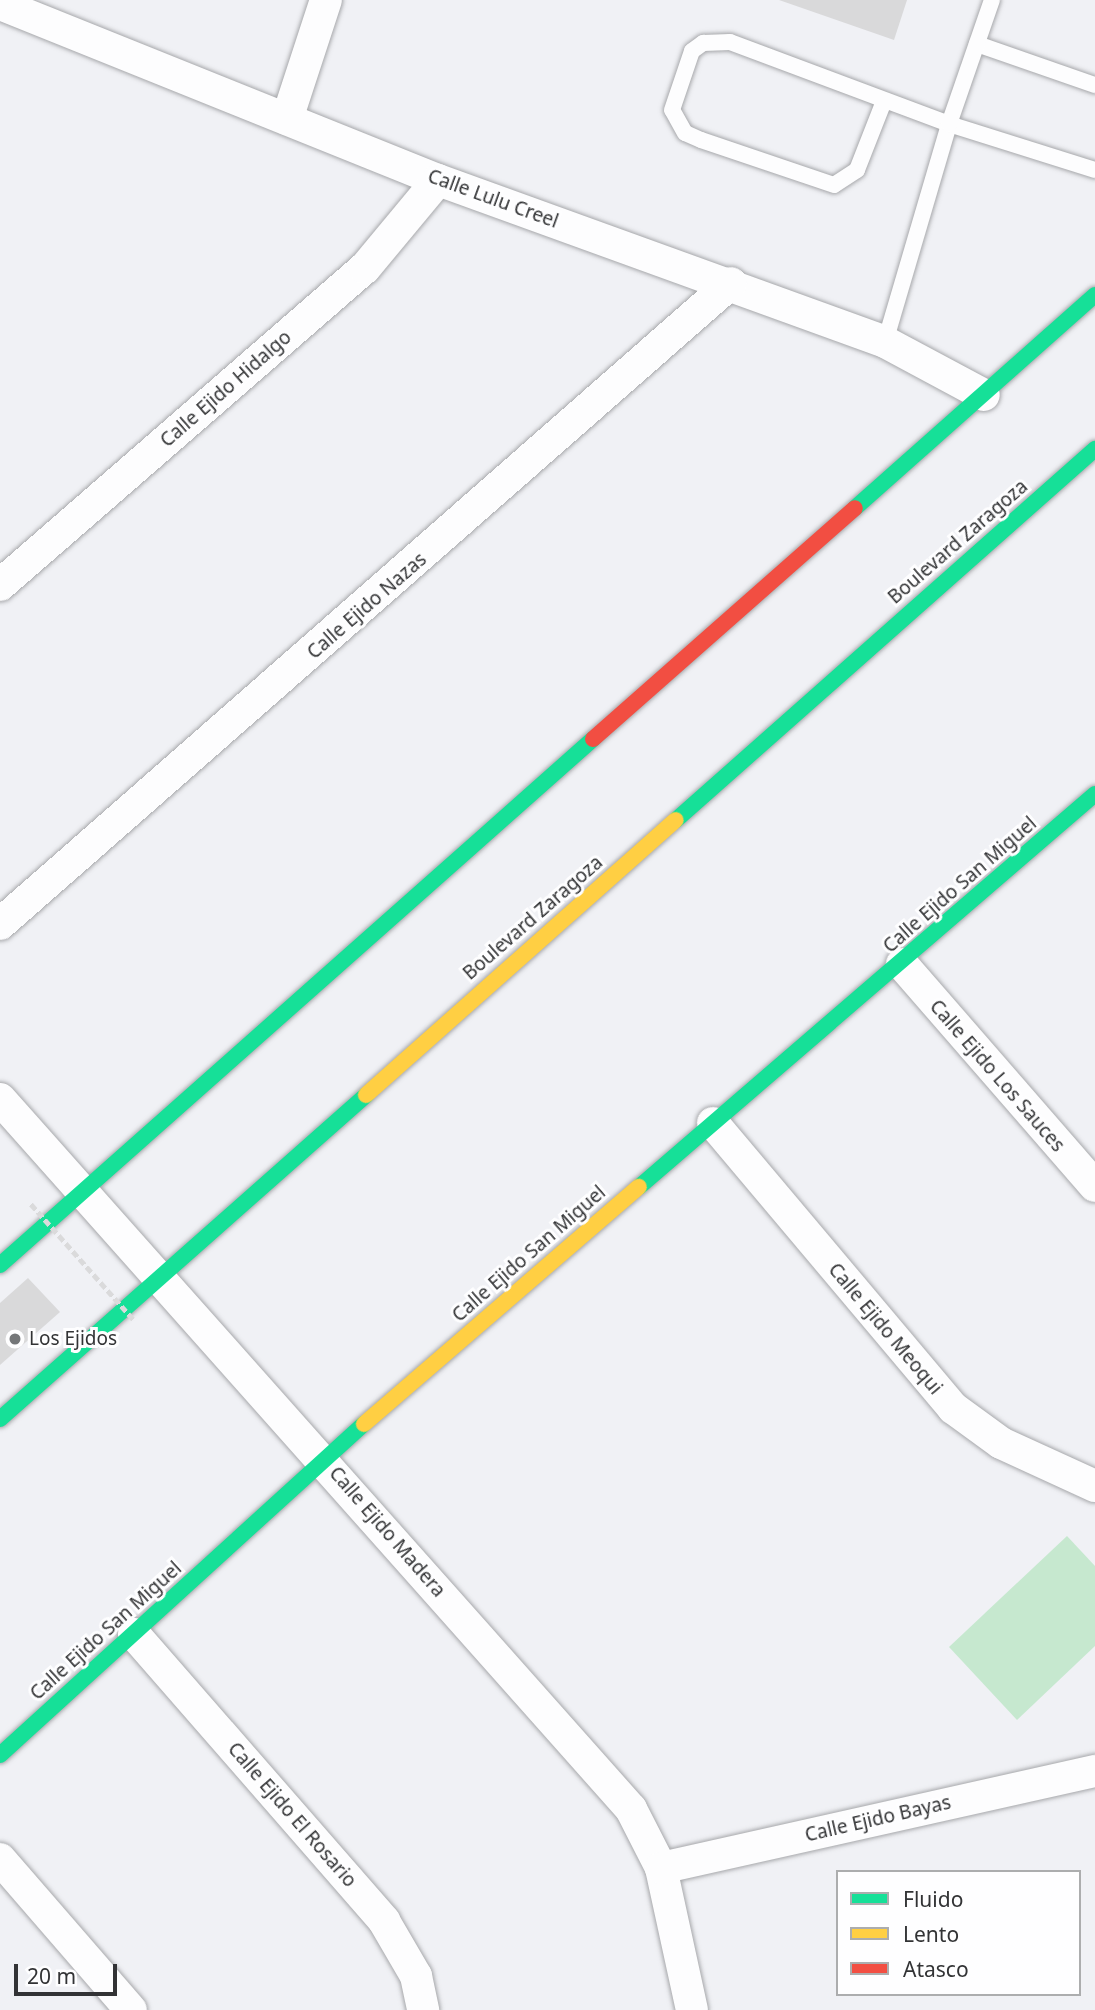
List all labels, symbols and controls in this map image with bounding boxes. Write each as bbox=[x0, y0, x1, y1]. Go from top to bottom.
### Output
street label: Calle Lulu Creel bbox=[425, 165, 561, 233]
street label: Calle Ejido Hidalgo bbox=[156, 326, 296, 452]
street label: Boulevard Zaragoza bbox=[884, 475, 1032, 609]
street label: Calle Ejido Nazas bbox=[303, 548, 431, 664]
street label: Calle Ejido San Miguel bbox=[879, 812, 1041, 958]
street label: Boulevard Zaragoza bbox=[459, 851, 607, 985]
street label: Calle Ejido Los Sauces bbox=[925, 995, 1069, 1157]
street label: Calle Ejido San Miguel bbox=[448, 1181, 610, 1327]
street label: Calle Ejido Meoqui bbox=[823, 1259, 947, 1399]
place label: Los Ejidos bbox=[29, 1328, 117, 1350]
marker: Los Ejidos bbox=[7, 1331, 23, 1347]
street label: Calle Ejido Madera bbox=[324, 1462, 450, 1602]
street label: Calle Ejido San Miguel bbox=[26, 1557, 186, 1705]
street label: Calle Ejido El Rosario bbox=[223, 1738, 361, 1892]
street label: Calle Ejido Bayas bbox=[803, 1791, 953, 1847]
legend bbox=[836, 1870, 1081, 1996]
text: Fluido bbox=[903, 1885, 963, 1913]
text: Lento bbox=[903, 1920, 959, 1948]
scale bar bbox=[18, 1951, 121, 1995]
text: Atasco bbox=[903, 1955, 969, 1983]
text: 20 m bbox=[27, 1962, 76, 1990]

